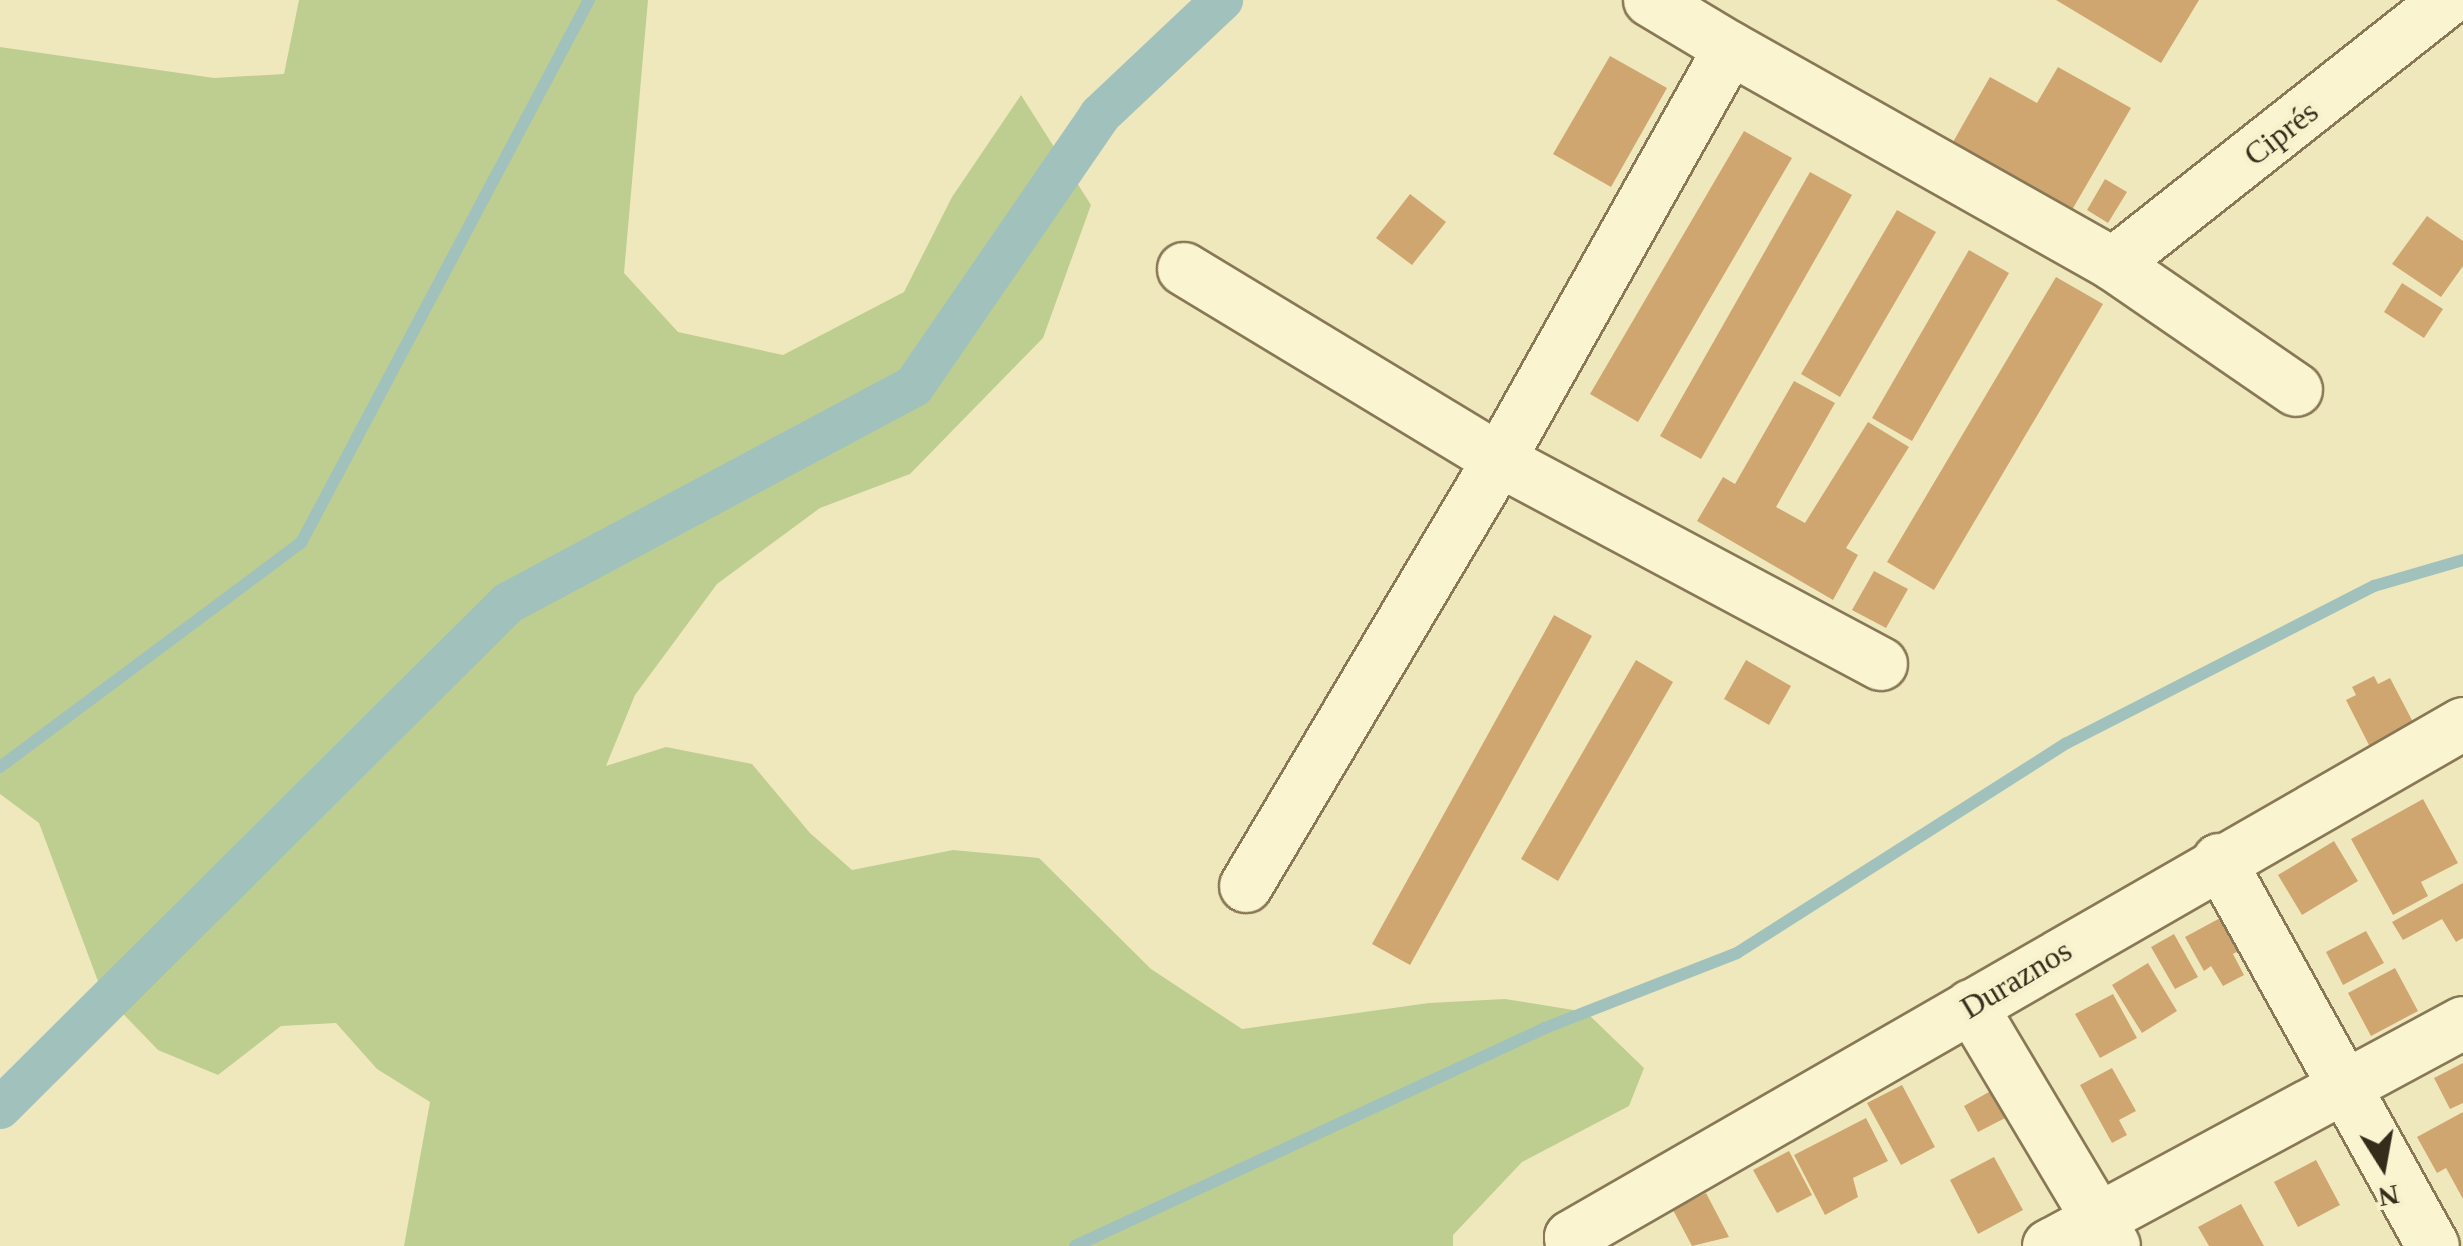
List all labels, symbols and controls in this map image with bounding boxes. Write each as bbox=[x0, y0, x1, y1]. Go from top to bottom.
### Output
street label: Ciprés bbox=[2236, 92, 2326, 174]
street label: Duraznos bbox=[1954, 931, 2078, 1027]
north arrow bbox=[2333, 1116, 2433, 1216]
text: N bbox=[2376, 1179, 2402, 1213]

